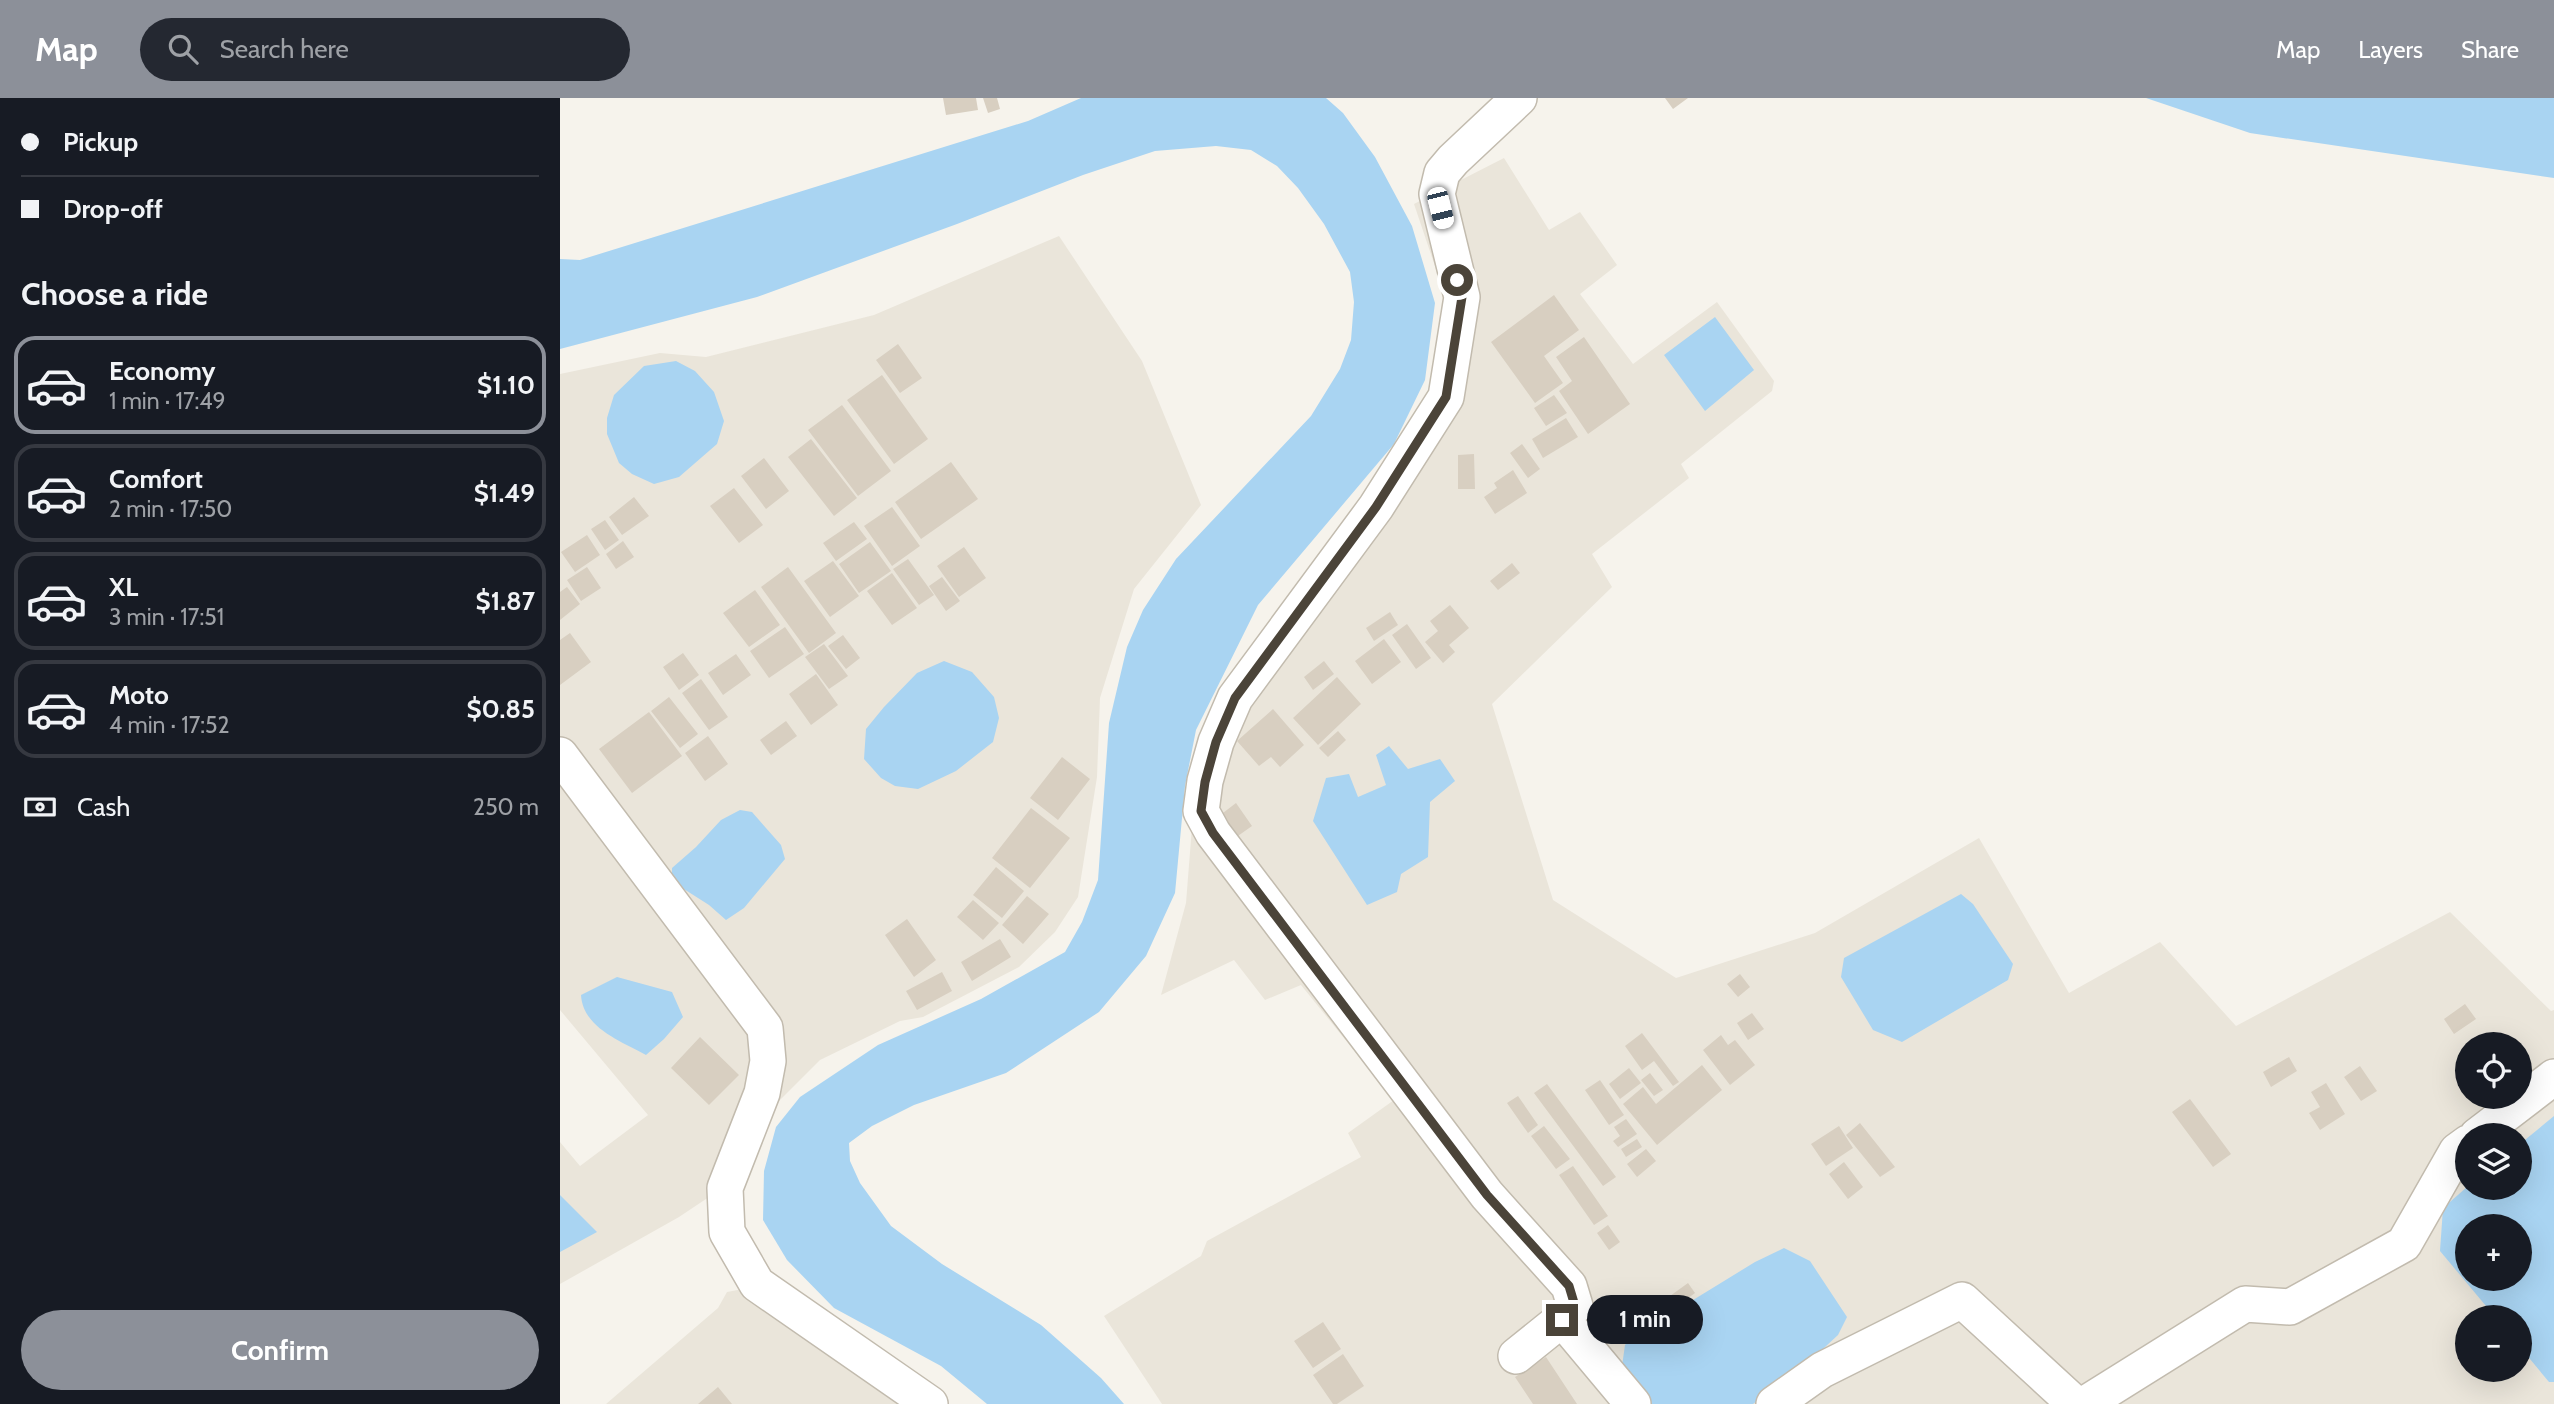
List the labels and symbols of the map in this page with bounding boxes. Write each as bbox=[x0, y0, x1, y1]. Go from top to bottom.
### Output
car bbox=[1425, 185, 1456, 231]
route start bbox=[1441, 264, 1473, 296]
callout: 1 min bbox=[1586, 1296, 1702, 1344]
route end bbox=[1546, 1304, 1578, 1336]

